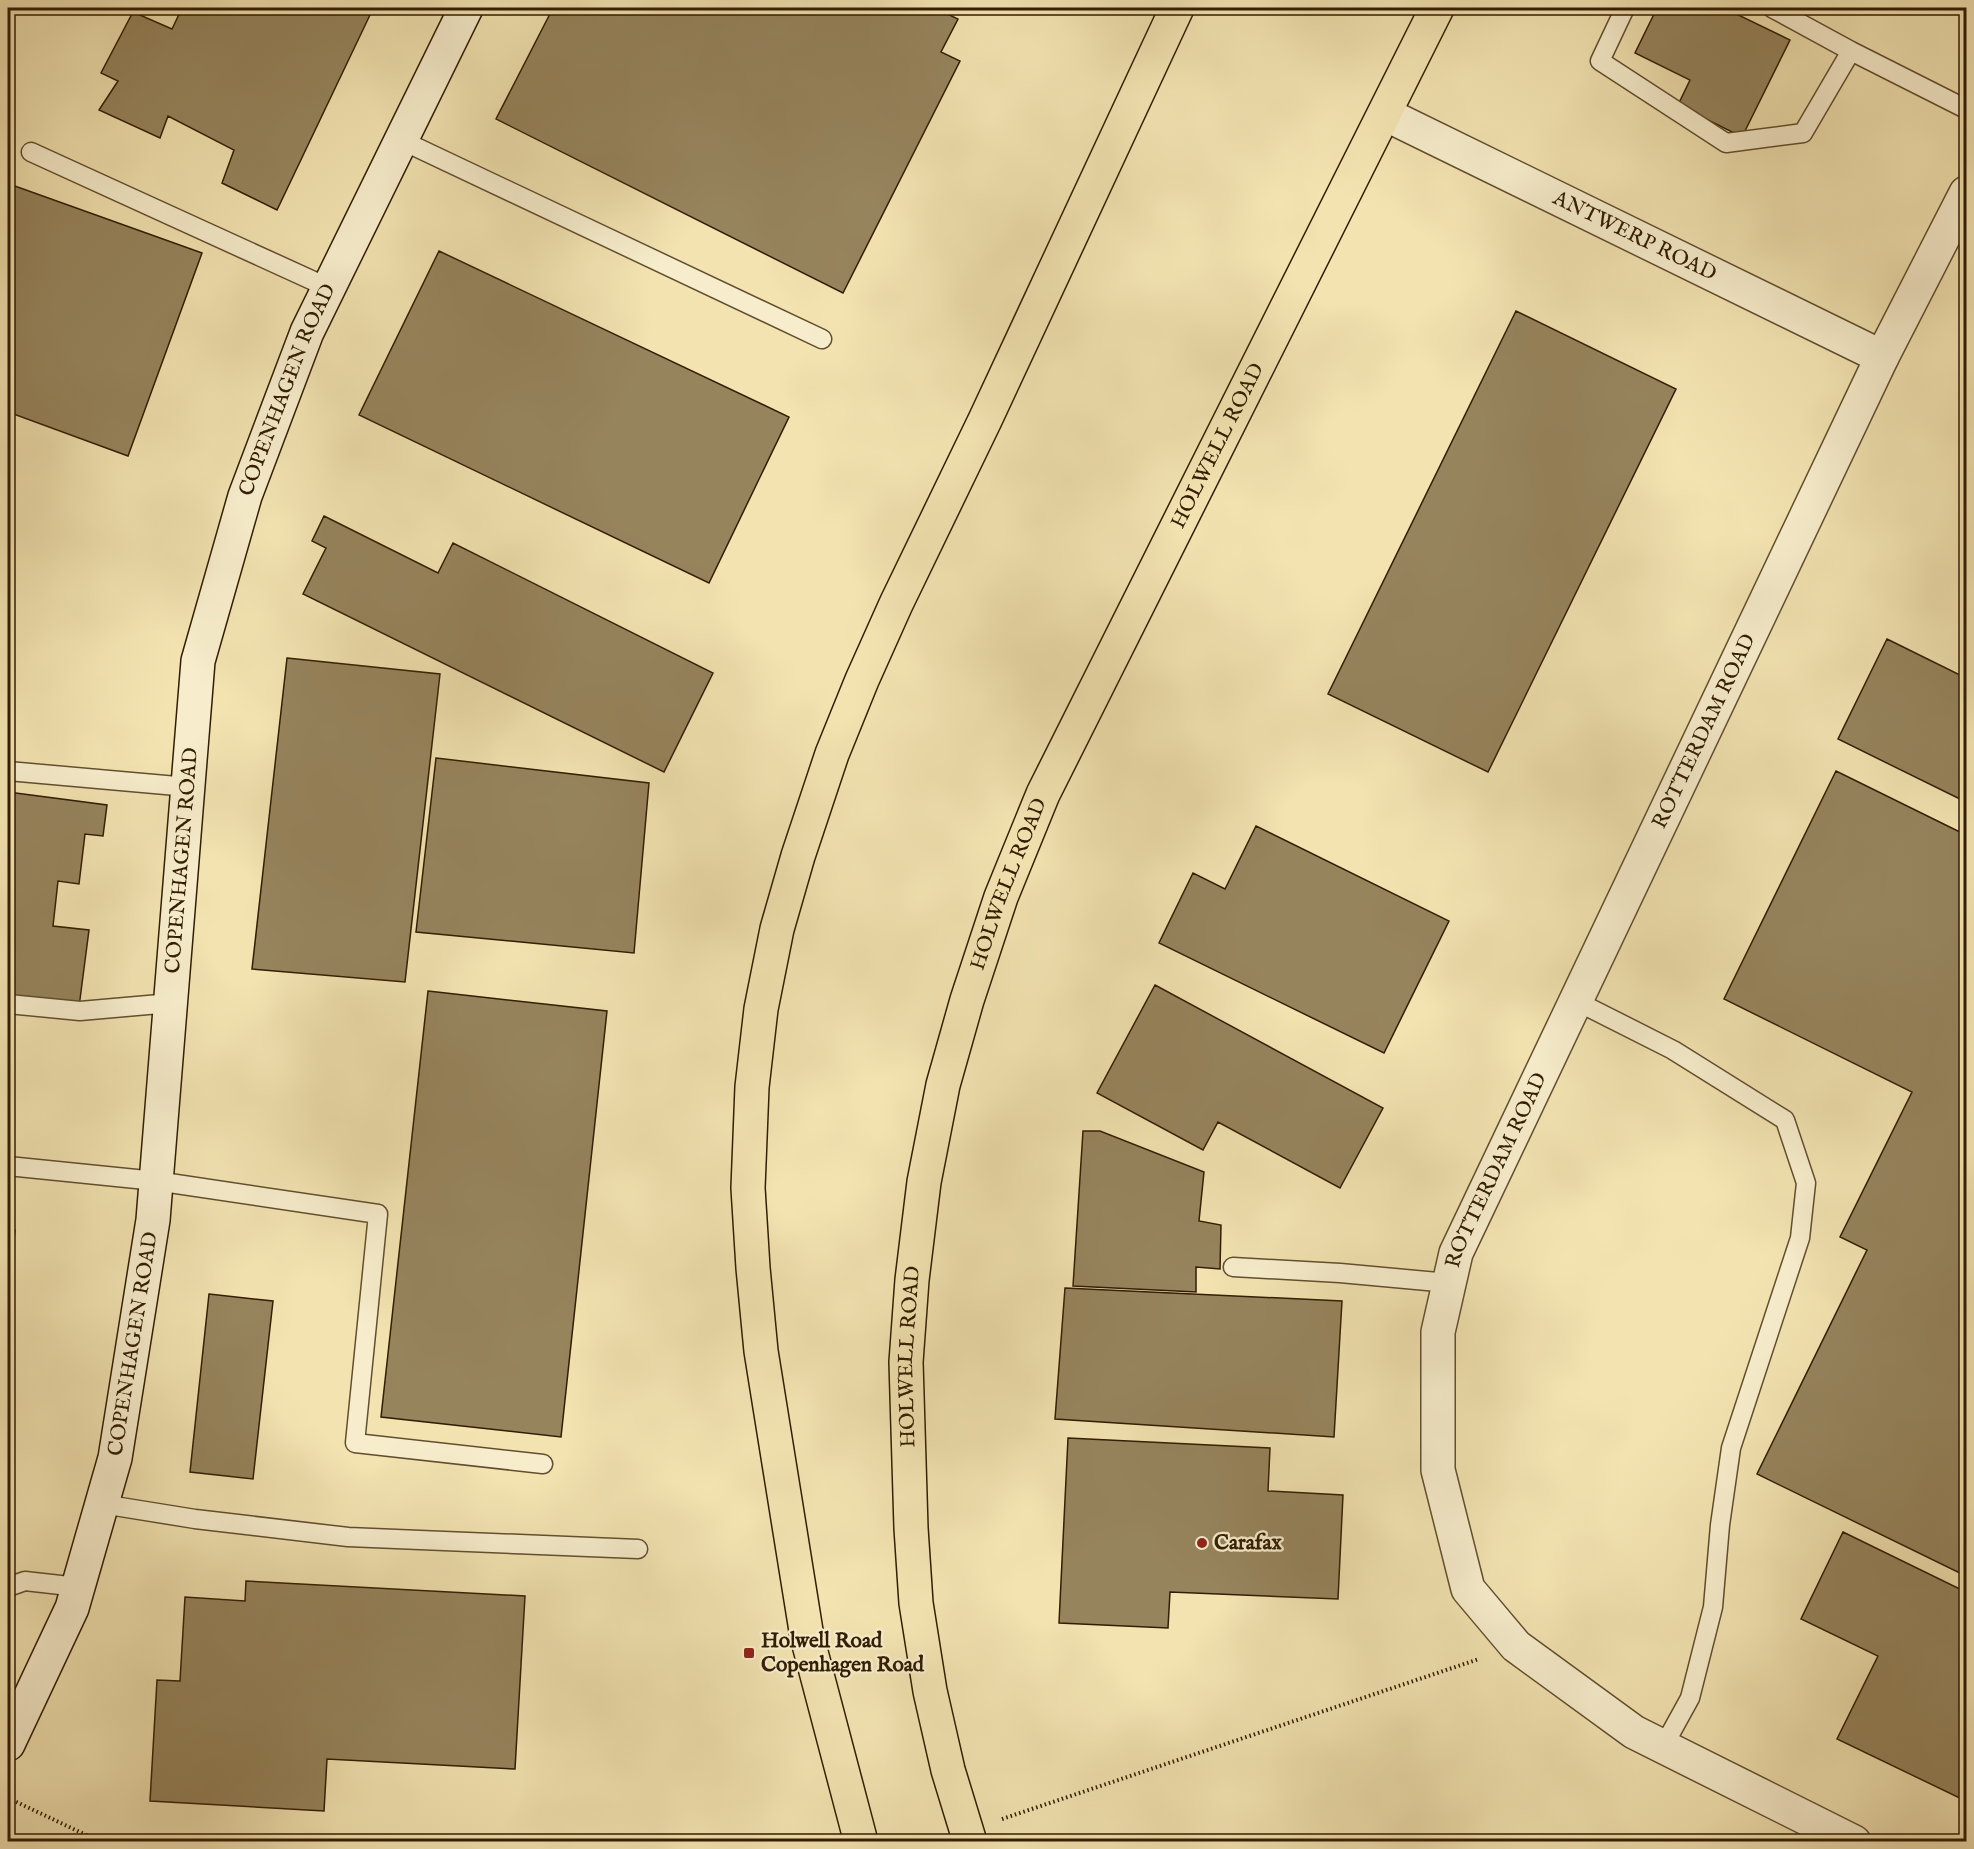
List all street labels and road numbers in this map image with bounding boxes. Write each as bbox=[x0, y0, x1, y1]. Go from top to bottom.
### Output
street label: ANTWERP ROAD bbox=[1548, 184, 1721, 287]
street label: COPENHAGEN ROAD bbox=[233, 279, 342, 500]
street label: HOLWELL ROAD bbox=[1165, 358, 1270, 533]
street label: ROTTERDAM ROAD bbox=[1646, 629, 1762, 833]
street label: COPENHAGEN ROAD bbox=[159, 746, 204, 975]
street label: HOLWELL ROAD bbox=[964, 794, 1053, 974]
street label: ROTTERDAM ROAD bbox=[1440, 1068, 1553, 1270]
street label: COPENHAGEN ROAD bbox=[102, 1230, 164, 1458]
street label: HOLWELL ROAD bbox=[892, 1264, 927, 1448]

